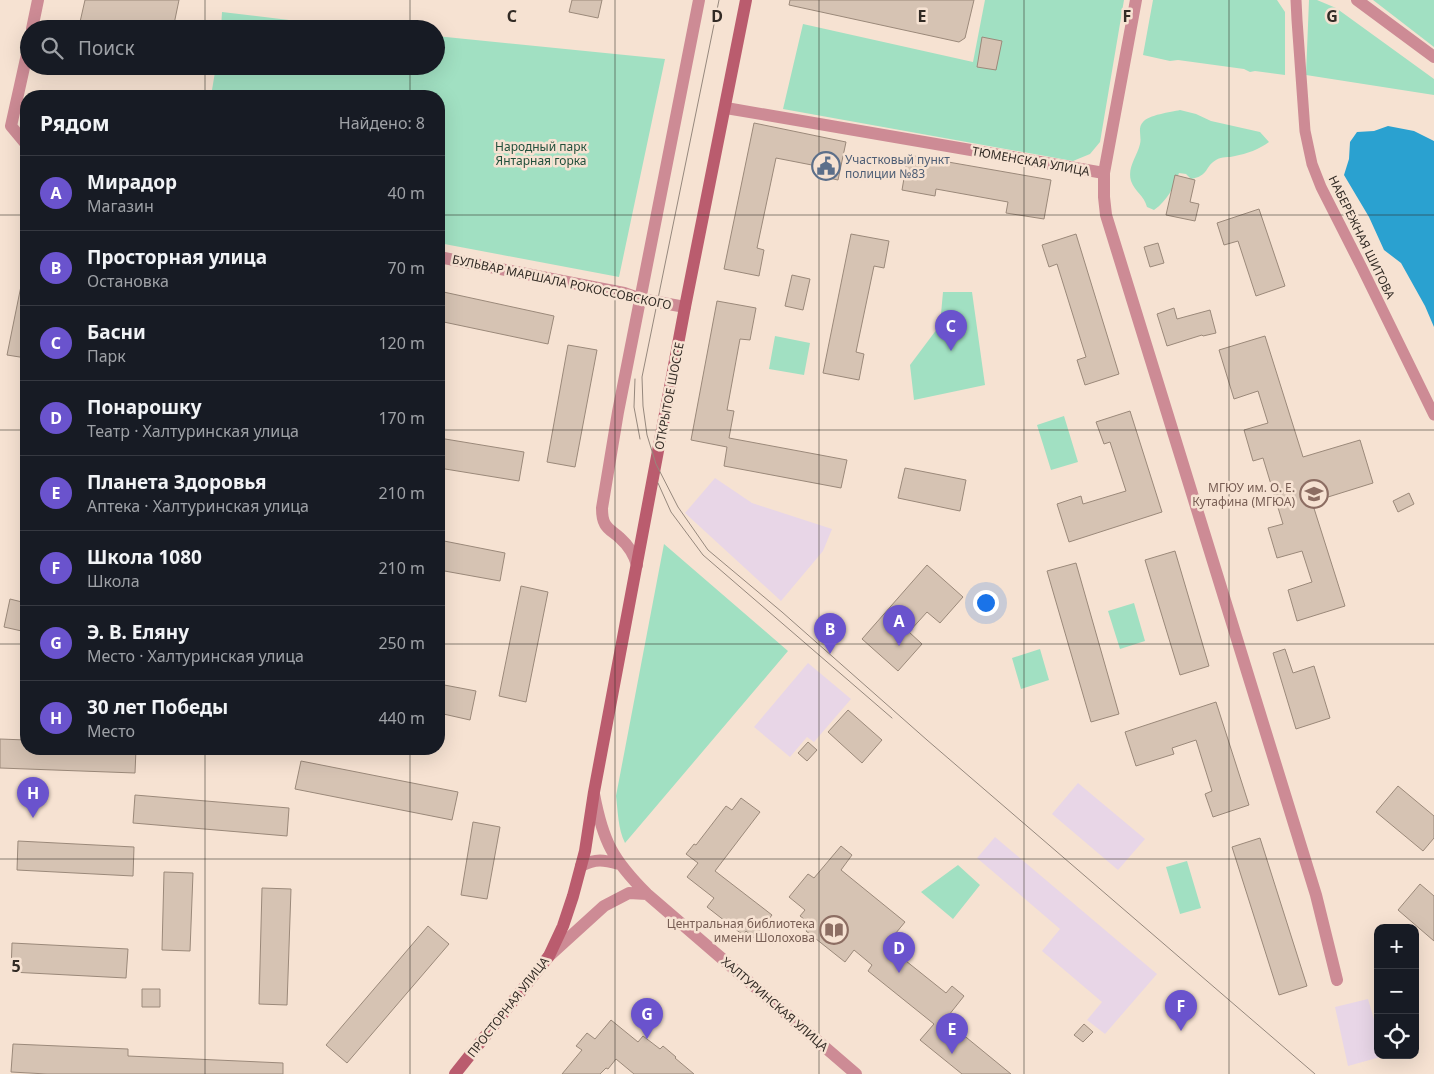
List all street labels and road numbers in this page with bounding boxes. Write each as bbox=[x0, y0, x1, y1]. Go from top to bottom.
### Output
street label: ТЮМЕНСКАЯ УЛИЦА bbox=[971, 142, 1091, 180]
street label: НАБЕРЕЖНАЯ ШИТОВА bbox=[1325, 172, 1399, 302]
street label: БУЛЬВАР МАРШАЛА РОКОССОВСКОГО bbox=[451, 250, 673, 314]
street label: ОТКРЫТОЕ ШОССЕ bbox=[650, 341, 688, 451]
street label: ПРОСТОРНАЯ УЛИЦА bbox=[463, 953, 553, 1061]
street label: ХАЛТУРИНСКАЯ УЛИЦА bbox=[718, 953, 832, 1055]

